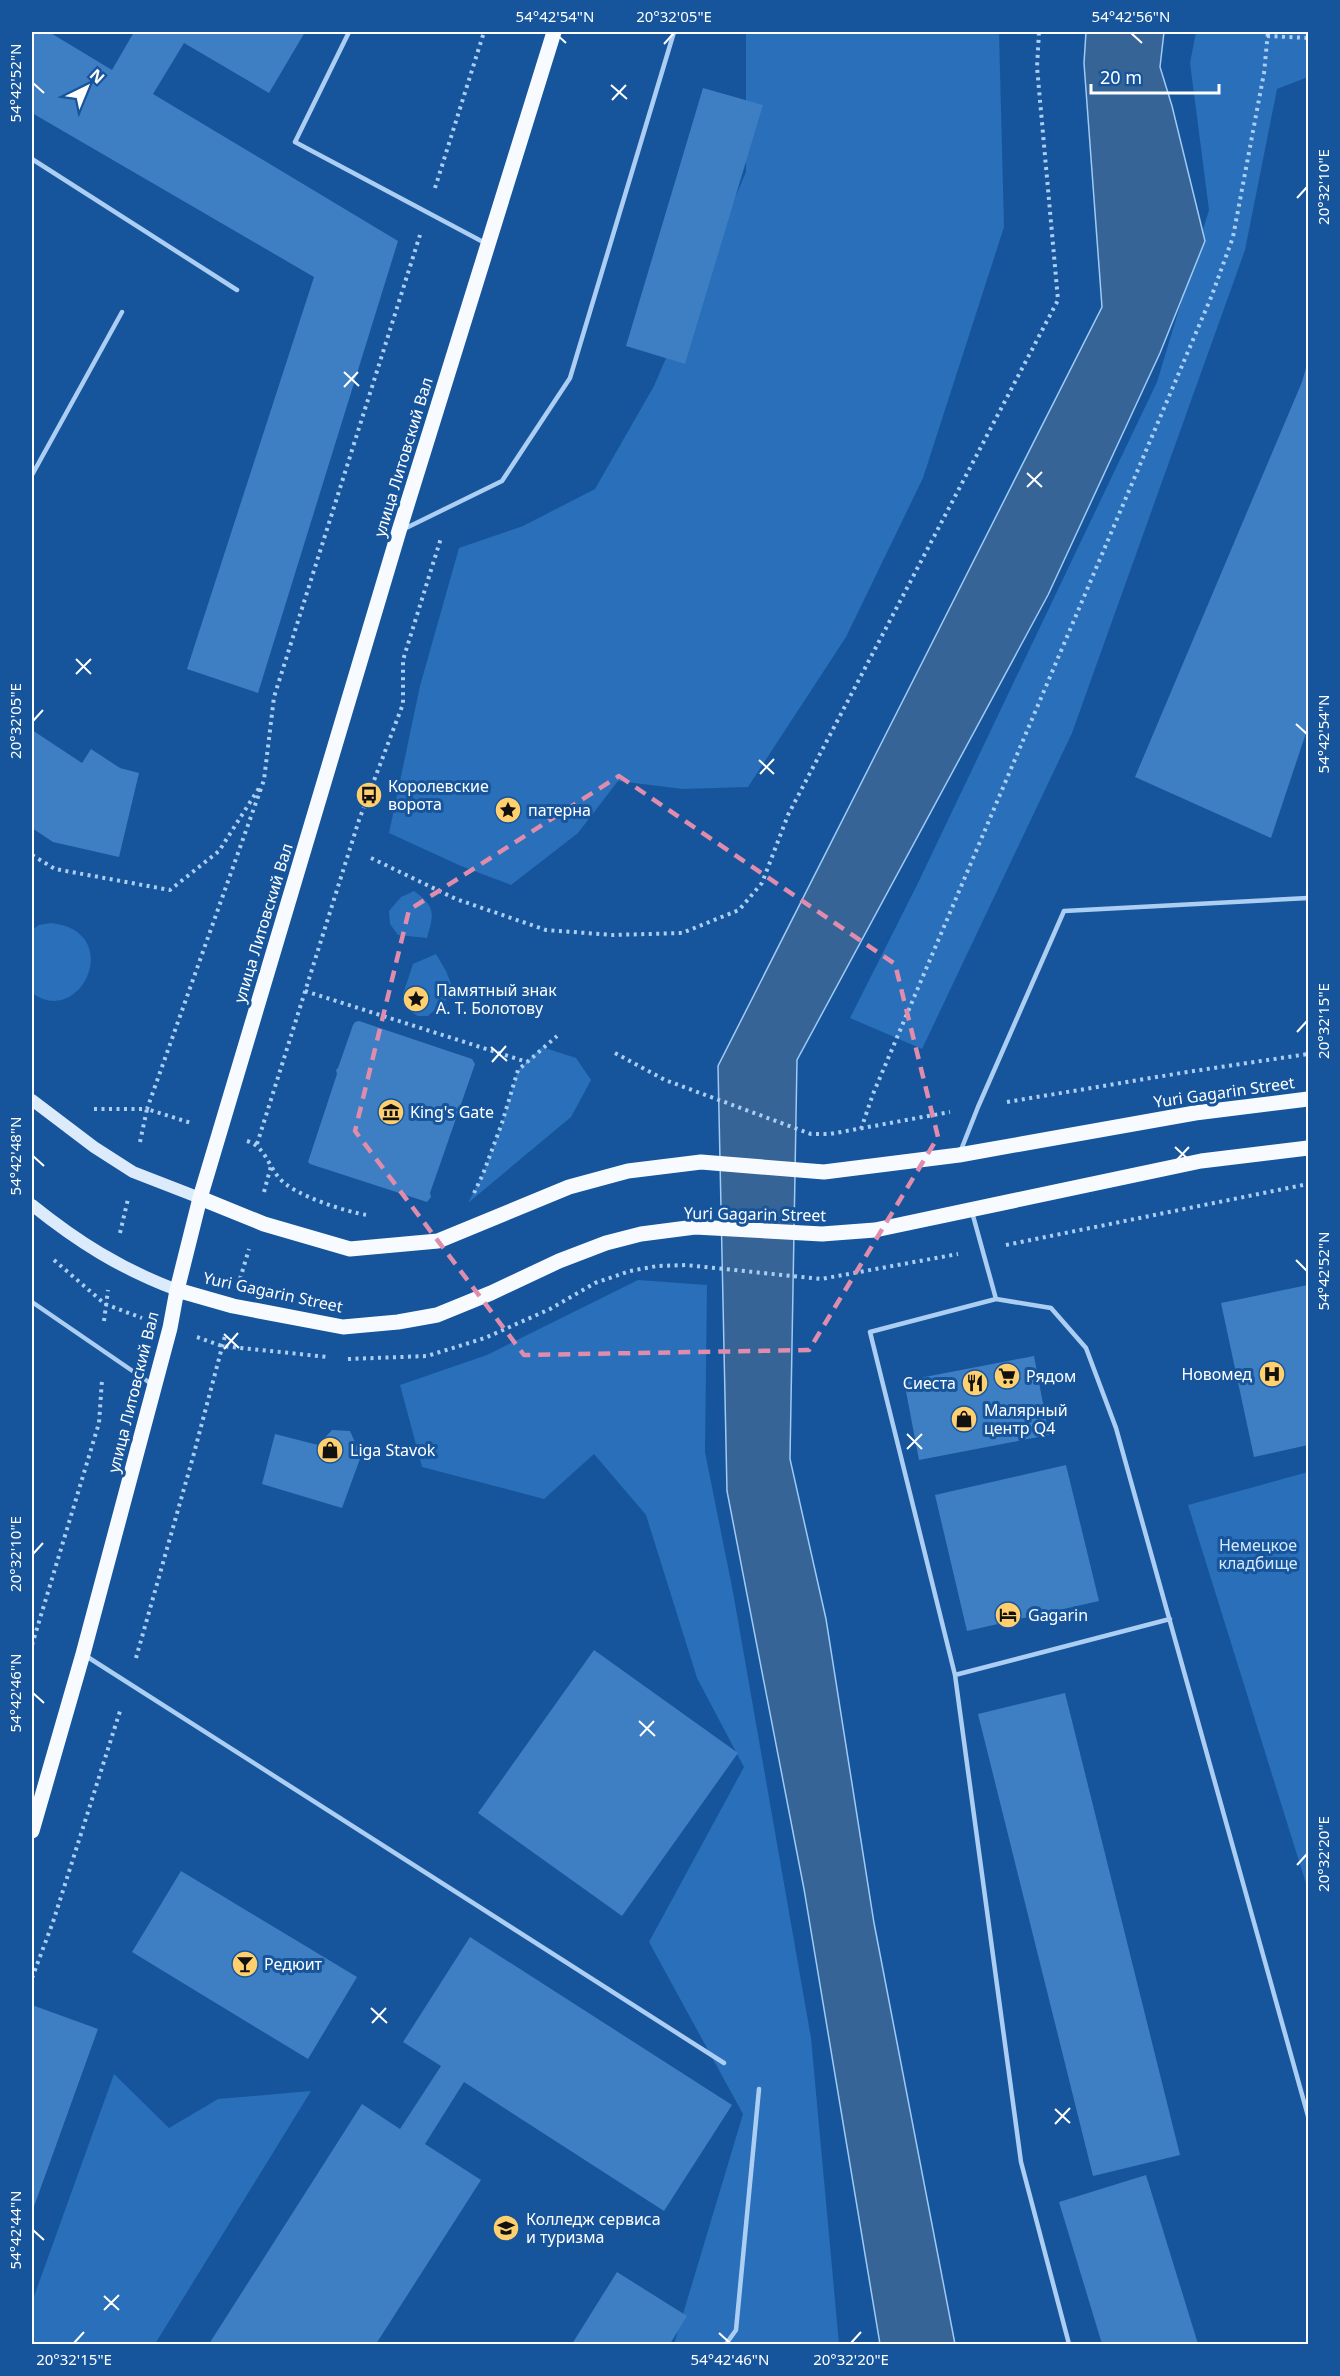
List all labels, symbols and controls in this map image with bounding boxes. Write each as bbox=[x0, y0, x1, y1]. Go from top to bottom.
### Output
text: 54°42'54"N bbox=[516, 6, 594, 26]
text: 20°32'05"E bbox=[636, 6, 712, 26]
text: 54°42'56"N bbox=[1092, 6, 1170, 26]
text: 54°42'52"N bbox=[5, 44, 25, 122]
north arrow bbox=[57, 57, 117, 117]
scale bar bbox=[1091, 57, 1218, 95]
text: N bbox=[85, 64, 109, 89]
text: 20 m bbox=[1100, 65, 1142, 89]
text: 20°32'10"E bbox=[1313, 149, 1333, 225]
street label: улица Литовский Вал bbox=[368, 375, 438, 539]
text: 20°32'05"E bbox=[5, 683, 25, 759]
text: 54°42'54"N bbox=[1313, 695, 1333, 773]
place label: Королевские ворота bbox=[388, 775, 489, 815]
bus stop icon: Королевские ворота bbox=[354, 780, 384, 810]
place icon: патерна bbox=[493, 795, 523, 825]
place label: патерна bbox=[528, 799, 591, 821]
street label: улица Литовский Вал bbox=[228, 841, 298, 1005]
place label: Памятный знак А. Т. Болотову bbox=[436, 979, 557, 1019]
text: 20°32'15"E bbox=[1313, 983, 1333, 1059]
place icon: Памятный знак А. Т. Болотову bbox=[401, 984, 431, 1014]
street label: Yuri Gagarin Street bbox=[1152, 1071, 1296, 1113]
museum icon: King's Gate bbox=[376, 1097, 406, 1127]
place label: King's Gate bbox=[410, 1101, 494, 1123]
text: 54°42'48"N bbox=[5, 1117, 25, 1195]
street label: Yuri Gagarin Street bbox=[684, 1202, 827, 1226]
text: 54°42'52"N bbox=[1313, 1232, 1333, 1310]
street label: Yuri Gagarin Street bbox=[201, 1266, 345, 1318]
street label: улица Литовский Вал bbox=[102, 1309, 164, 1475]
hospital icon: Новомед bbox=[1257, 1359, 1287, 1389]
supermarket icon: Рядом bbox=[992, 1361, 1022, 1391]
place label: Новомед bbox=[1181, 1363, 1252, 1385]
place label: Рядом bbox=[1026, 1365, 1076, 1387]
restaurant icon: Сиеста bbox=[960, 1368, 990, 1398]
place label: Сиеста bbox=[903, 1372, 956, 1394]
place label: Малярный центр Q4 bbox=[984, 1399, 1068, 1439]
shop icon: Малярный центр Q4 bbox=[949, 1404, 979, 1434]
shop icon: Liga Stavok bbox=[315, 1435, 345, 1465]
place label: Liga Stavok bbox=[350, 1439, 436, 1461]
text: 20°32'10"E bbox=[5, 1516, 25, 1592]
park label: Немецкое кладбище bbox=[1218, 1534, 1298, 1574]
hotel icon: Gagarin bbox=[993, 1600, 1023, 1630]
place label: Gagarin bbox=[1028, 1604, 1088, 1626]
text: 54°42'46"N bbox=[5, 1654, 25, 1732]
text: 20°32'20"E bbox=[1313, 1816, 1333, 1892]
bar icon: Редюит bbox=[230, 1949, 260, 1979]
place label: Редюит bbox=[264, 1953, 323, 1975]
text: 54°42'44"N bbox=[5, 2191, 25, 2269]
place label: Колледж сервиса и туризма bbox=[526, 2208, 661, 2248]
school or university icon: Колледж сервиса и туризма bbox=[491, 2213, 521, 2243]
text: 20°32'15"E bbox=[36, 2349, 112, 2369]
text: 54°42'46"N bbox=[691, 2349, 769, 2369]
text: 20°32'20"E bbox=[813, 2349, 889, 2369]

